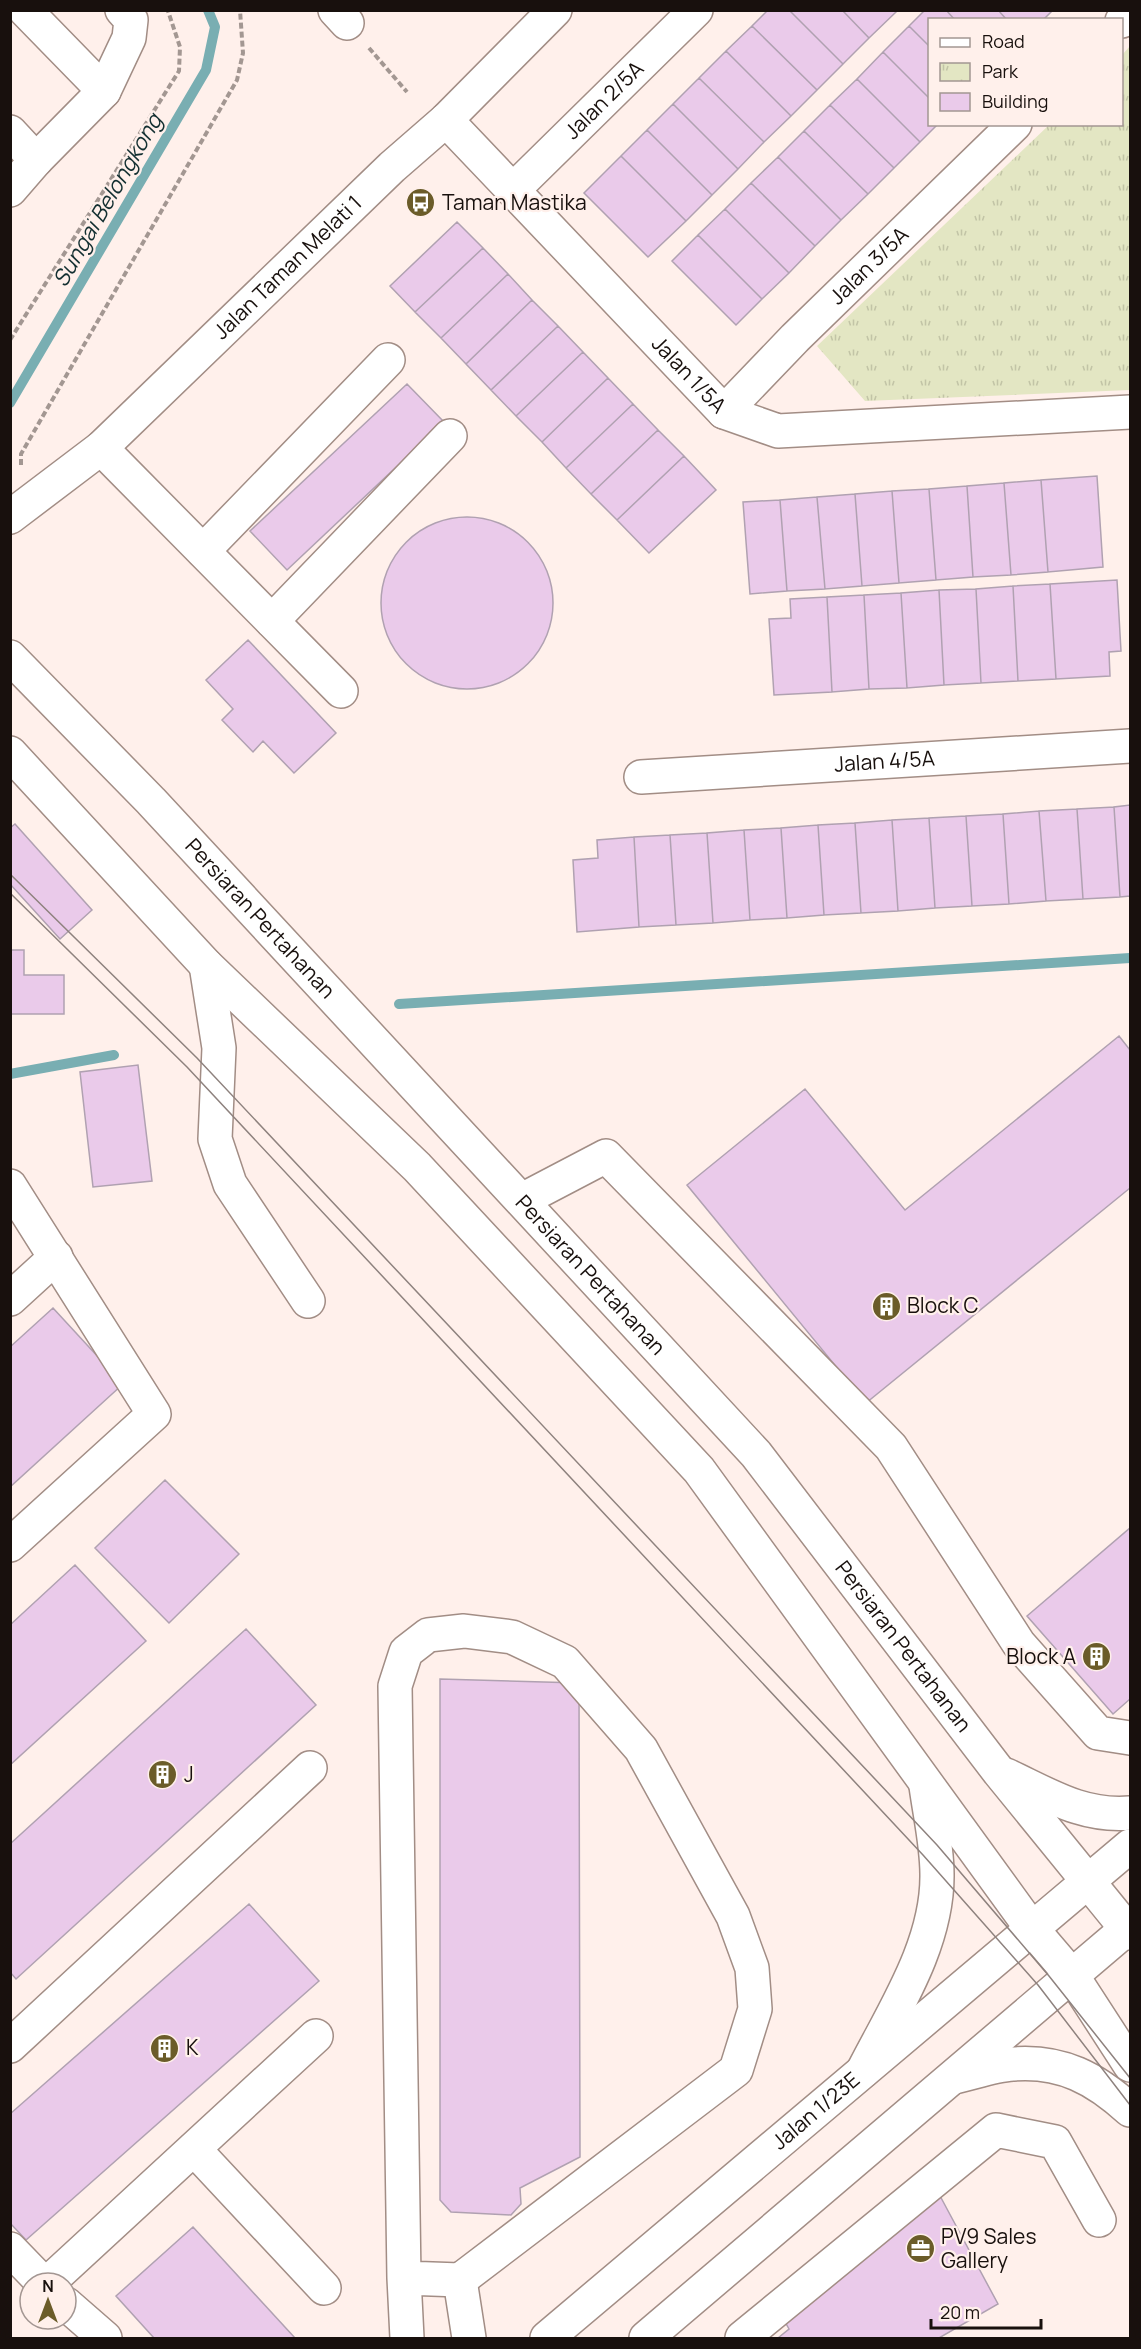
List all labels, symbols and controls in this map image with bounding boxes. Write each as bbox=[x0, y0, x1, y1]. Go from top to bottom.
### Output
legend bbox=[928, 18, 1123, 126]
text: Road bbox=[982, 29, 1025, 53]
street label: Jalan 2/5A bbox=[558, 54, 649, 145]
text: Park bbox=[982, 59, 1019, 83]
text: Building bbox=[982, 89, 1048, 113]
water label: Sungai Belongkong bbox=[45, 106, 170, 292]
bus stop icon: Taman Mastika bbox=[405, 187, 437, 219]
place label: Taman Mastika bbox=[442, 188, 587, 216]
street label: Jalan Taman Melati 1 bbox=[207, 189, 367, 345]
street label: Jalan 3/5A bbox=[823, 220, 914, 310]
street label: Jalan 1/5A bbox=[646, 330, 733, 419]
street label: Jalan 4/5A bbox=[833, 743, 936, 778]
street label: Persiaran Pertahanan bbox=[180, 832, 342, 1004]
street label: Persiaran Pertahanan bbox=[510, 1189, 672, 1361]
building icon: Block C bbox=[870, 1290, 902, 1322]
place label: Block C bbox=[907, 1291, 978, 1319]
street label: Persiaran Pertahanan bbox=[829, 1555, 978, 1737]
building icon: Block A bbox=[1081, 1641, 1113, 1673]
place label: Block A bbox=[1006, 1642, 1076, 1670]
building icon: J bbox=[147, 1759, 179, 1791]
place label: J bbox=[184, 1760, 194, 1788]
building icon: K bbox=[149, 2032, 181, 2064]
place label: K bbox=[186, 2033, 199, 2061]
street label: Jalan 1/23E bbox=[766, 2065, 865, 2155]
place label: PV9 Sales Gallery bbox=[941, 2222, 1036, 2274]
office icon: PV9 Sales Gallery bbox=[904, 2233, 936, 2265]
north arrow bbox=[18, 2271, 78, 2331]
text: N bbox=[42, 2275, 54, 2297]
scale bar bbox=[931, 2292, 1040, 2330]
text: 20 m bbox=[940, 2300, 980, 2324]

